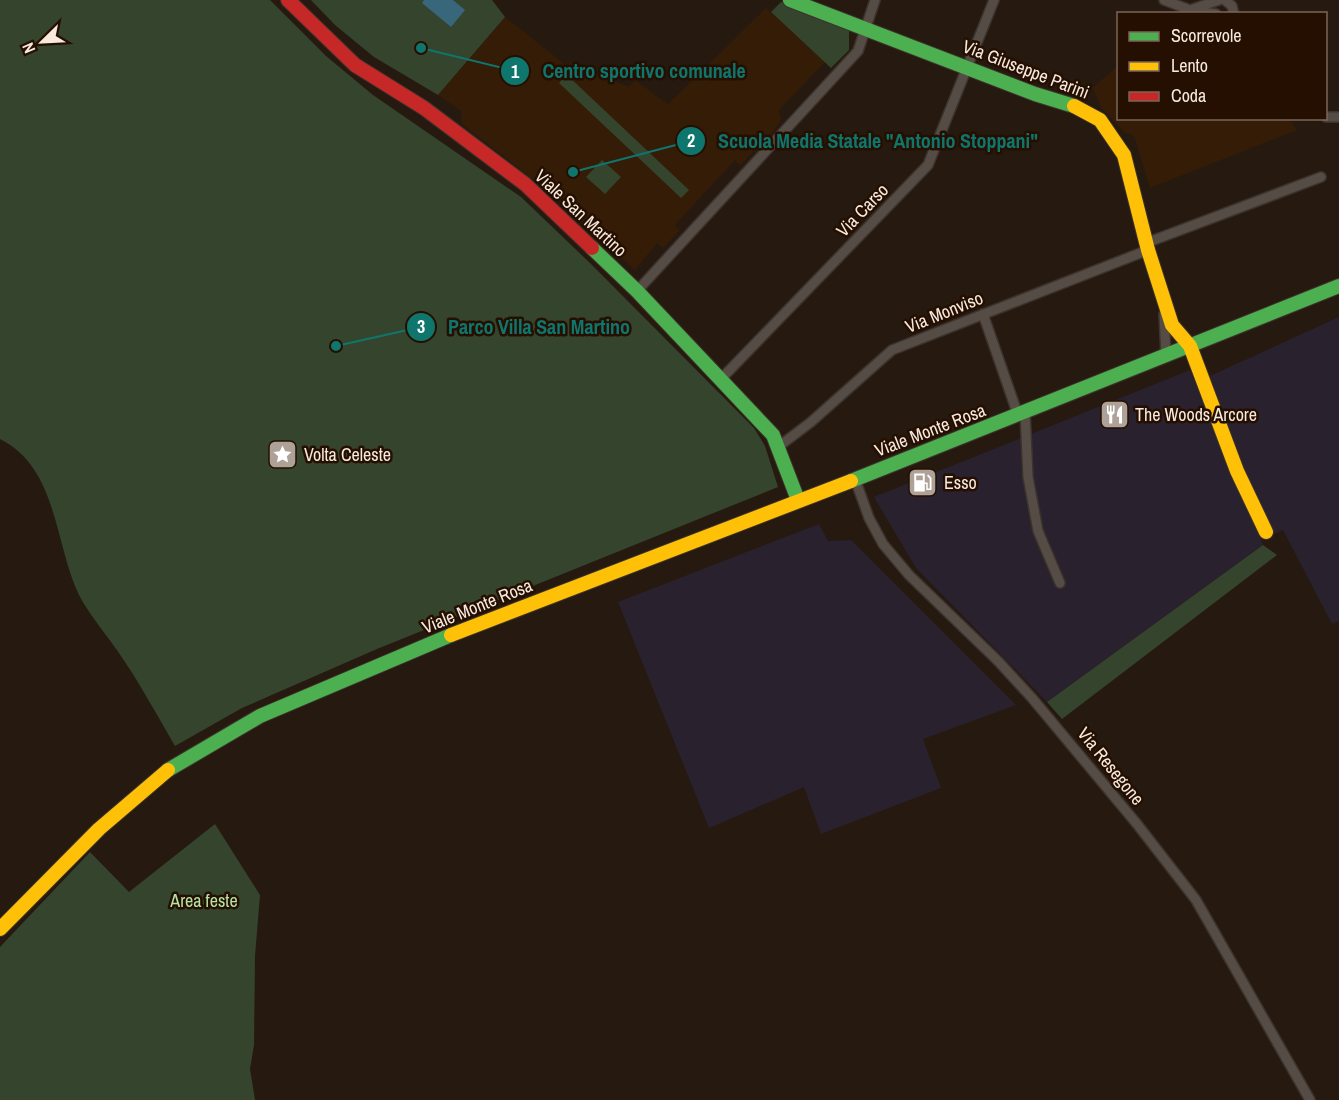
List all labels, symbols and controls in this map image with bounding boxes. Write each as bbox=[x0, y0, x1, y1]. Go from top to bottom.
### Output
north arrow bbox=[12, 12, 72, 72]
legend bbox=[1117, 12, 1327, 120]
text: Scorrevole bbox=[1171, 23, 1242, 48]
street label: Via Giuseppe Parini bbox=[959, 33, 1093, 105]
text: N bbox=[16, 39, 40, 57]
callout: Centro sportivo comunale bbox=[500, 52, 757, 90]
text: Lento bbox=[1171, 53, 1208, 78]
text: Centro sportivo comunale bbox=[542, 57, 746, 84]
text: 1 bbox=[511, 59, 520, 84]
text: Coda bbox=[1171, 83, 1206, 108]
callout: Scuola Media Statale "Antonio Stoppani" bbox=[676, 122, 1050, 160]
text: Scuola Media Statale "Antonio Stoppani" bbox=[718, 127, 1038, 154]
text: 2 bbox=[687, 128, 695, 153]
street label: Viale San Martino bbox=[529, 164, 633, 262]
street label: Via Carso bbox=[830, 178, 894, 242]
street label: Via Monviso bbox=[901, 285, 987, 339]
callout: Parco Villa San Martino bbox=[406, 308, 642, 346]
text: Parco Villa San Martino bbox=[448, 313, 630, 340]
text: 3 bbox=[417, 314, 425, 339]
street label: Viale Monte Rosa bbox=[871, 397, 989, 463]
restaurant icon: The Woods Arcore bbox=[1098, 398, 1130, 430]
place label: The Woods Arcore bbox=[1135, 402, 1257, 427]
place icon: Volta Celeste bbox=[267, 438, 299, 470]
place label: Volta Celeste bbox=[304, 442, 391, 467]
fuel station icon: Esso bbox=[907, 466, 939, 498]
place label: Esso bbox=[944, 470, 977, 495]
street label: Viale Monte Rosa bbox=[418, 572, 536, 640]
street label: Via Resegone bbox=[1072, 722, 1150, 810]
park label: Area feste bbox=[169, 888, 238, 913]

